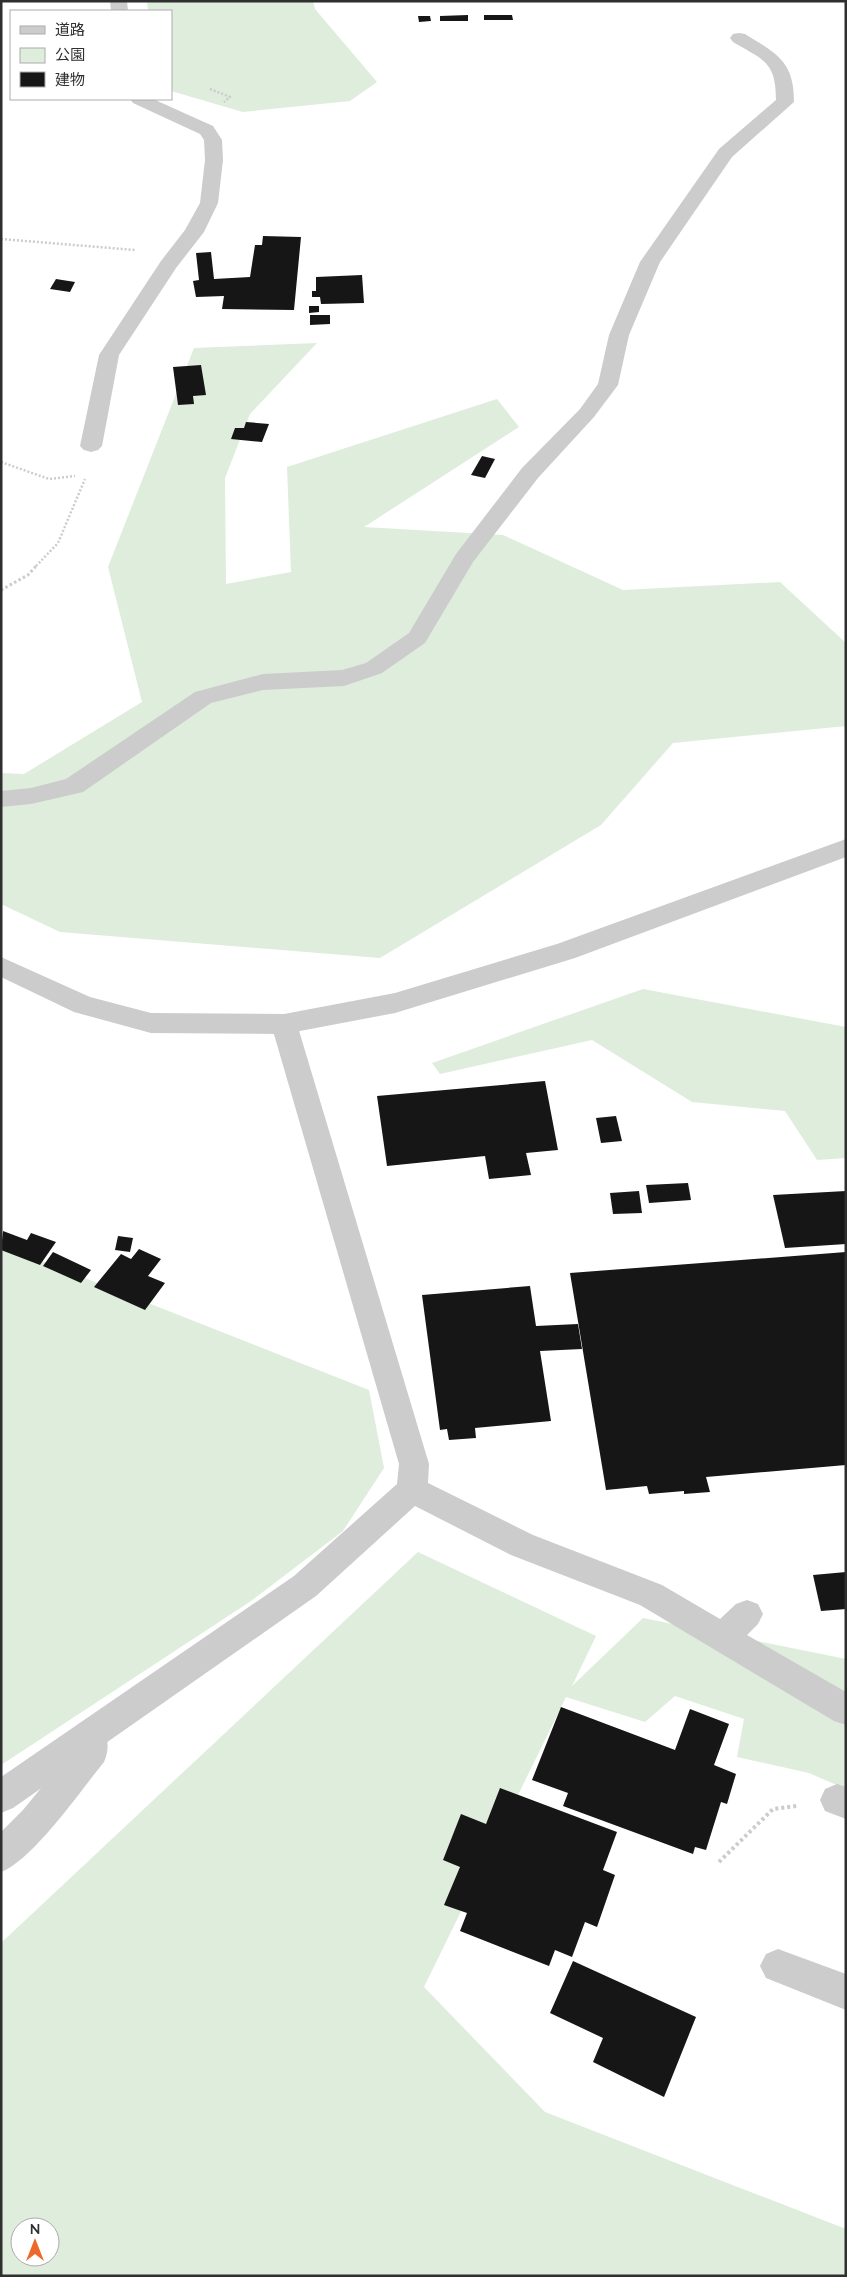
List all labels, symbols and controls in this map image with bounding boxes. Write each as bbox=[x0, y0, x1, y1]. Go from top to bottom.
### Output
legend bbox=[10, 10, 172, 100]
text: 道路 bbox=[55, 20, 85, 39]
text: 公園 bbox=[55, 45, 85, 64]
text: 建物 bbox=[55, 70, 85, 89]
north arrow bbox=[10, 2217, 60, 2267]
text: N bbox=[30, 2220, 40, 2238]

